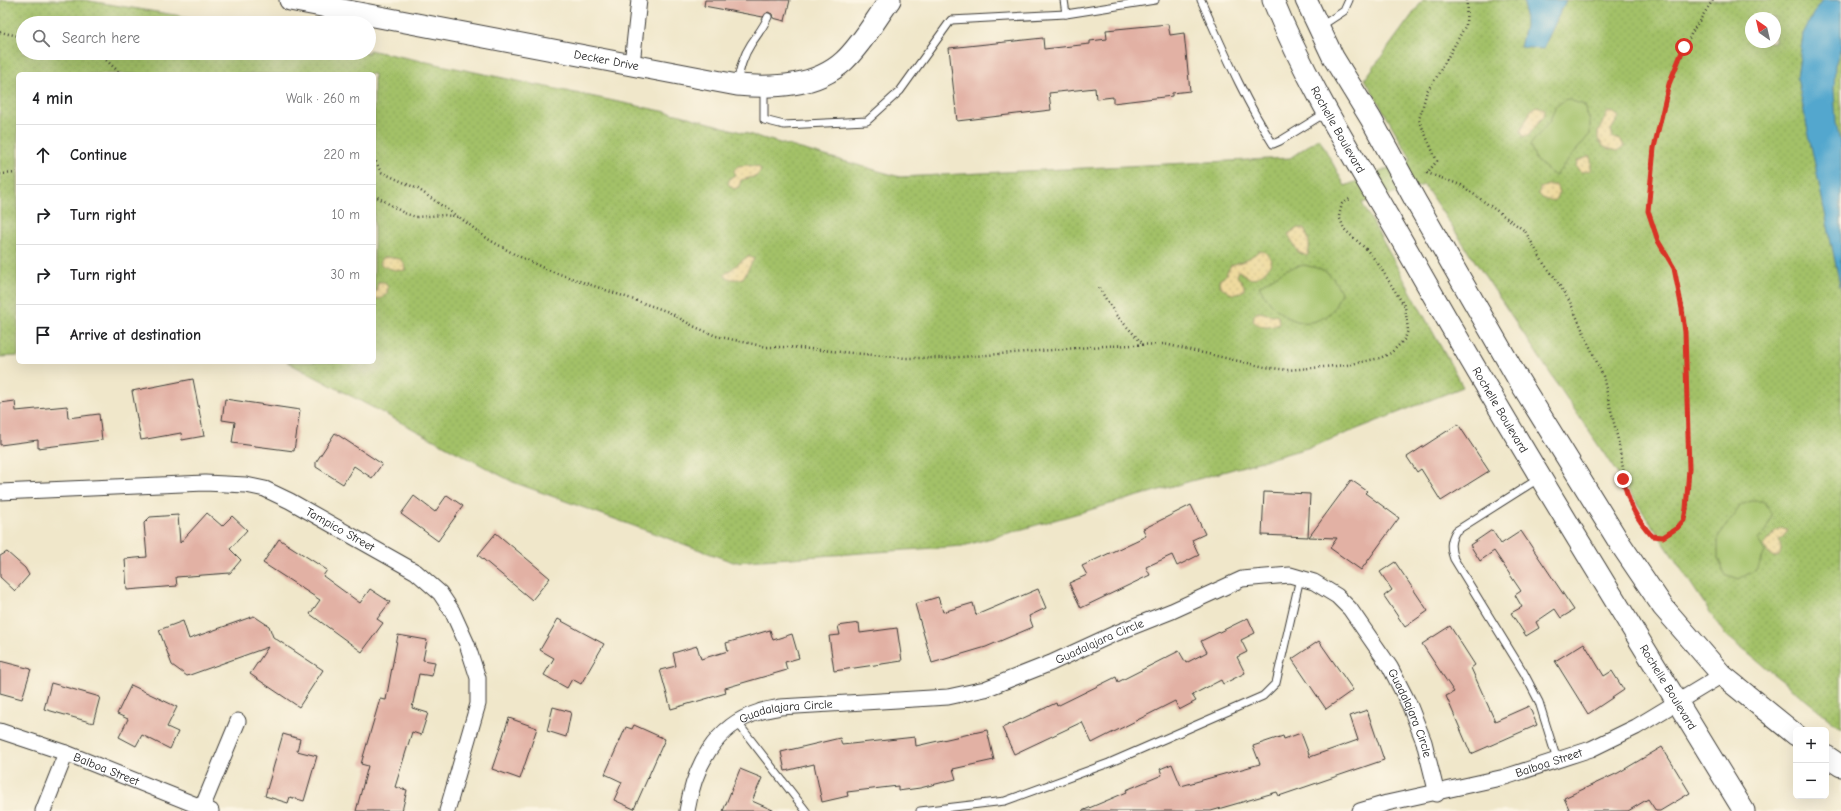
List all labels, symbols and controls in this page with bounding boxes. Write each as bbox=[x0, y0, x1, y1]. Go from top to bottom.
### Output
north arrow bbox=[1745, 12, 1781, 48]
search box bbox=[16, 16, 376, 60]
icon: search bbox=[30, 27, 52, 49]
text: Search here bbox=[62, 29, 140, 47]
route start bbox=[1675, 38, 1693, 56]
street label: Decker Drive bbox=[573, 47, 640, 73]
street label: Rochelle Boulevard bbox=[1308, 84, 1368, 175]
text: 4 min bbox=[32, 89, 73, 108]
text: Walk · 260 m bbox=[286, 91, 360, 106]
icon: ahead bbox=[32, 144, 54, 166]
text: Continue bbox=[70, 146, 127, 164]
text: 220 m bbox=[323, 147, 360, 162]
icon: right bbox=[32, 204, 54, 226]
text: Turn right bbox=[70, 206, 136, 224]
text: 10 m bbox=[332, 207, 360, 222]
icon: right bbox=[32, 264, 54, 286]
text: Turn right bbox=[70, 266, 136, 284]
text: 30 m bbox=[330, 267, 360, 282]
icon: arrive bbox=[32, 324, 54, 346]
text: Arrive at destination bbox=[70, 326, 201, 344]
street label: Rochelle Boulevard bbox=[1469, 365, 1531, 455]
route end bbox=[1614, 470, 1632, 488]
street label: Tampico Street bbox=[303, 504, 378, 554]
street label: Guadalajara Circle bbox=[1053, 616, 1146, 667]
street label: Rochelle Boulevard bbox=[1637, 642, 1699, 732]
street label: Guadalajara Circle bbox=[1385, 666, 1435, 759]
street label: Guadalajara Circle bbox=[737, 697, 833, 726]
map controls bbox=[1793, 727, 1829, 799]
button: + bbox=[1793, 727, 1829, 763]
street label: Balboa Street bbox=[1514, 745, 1584, 780]
street label: Balboa Street bbox=[72, 750, 142, 789]
button: − bbox=[1793, 763, 1829, 799]

